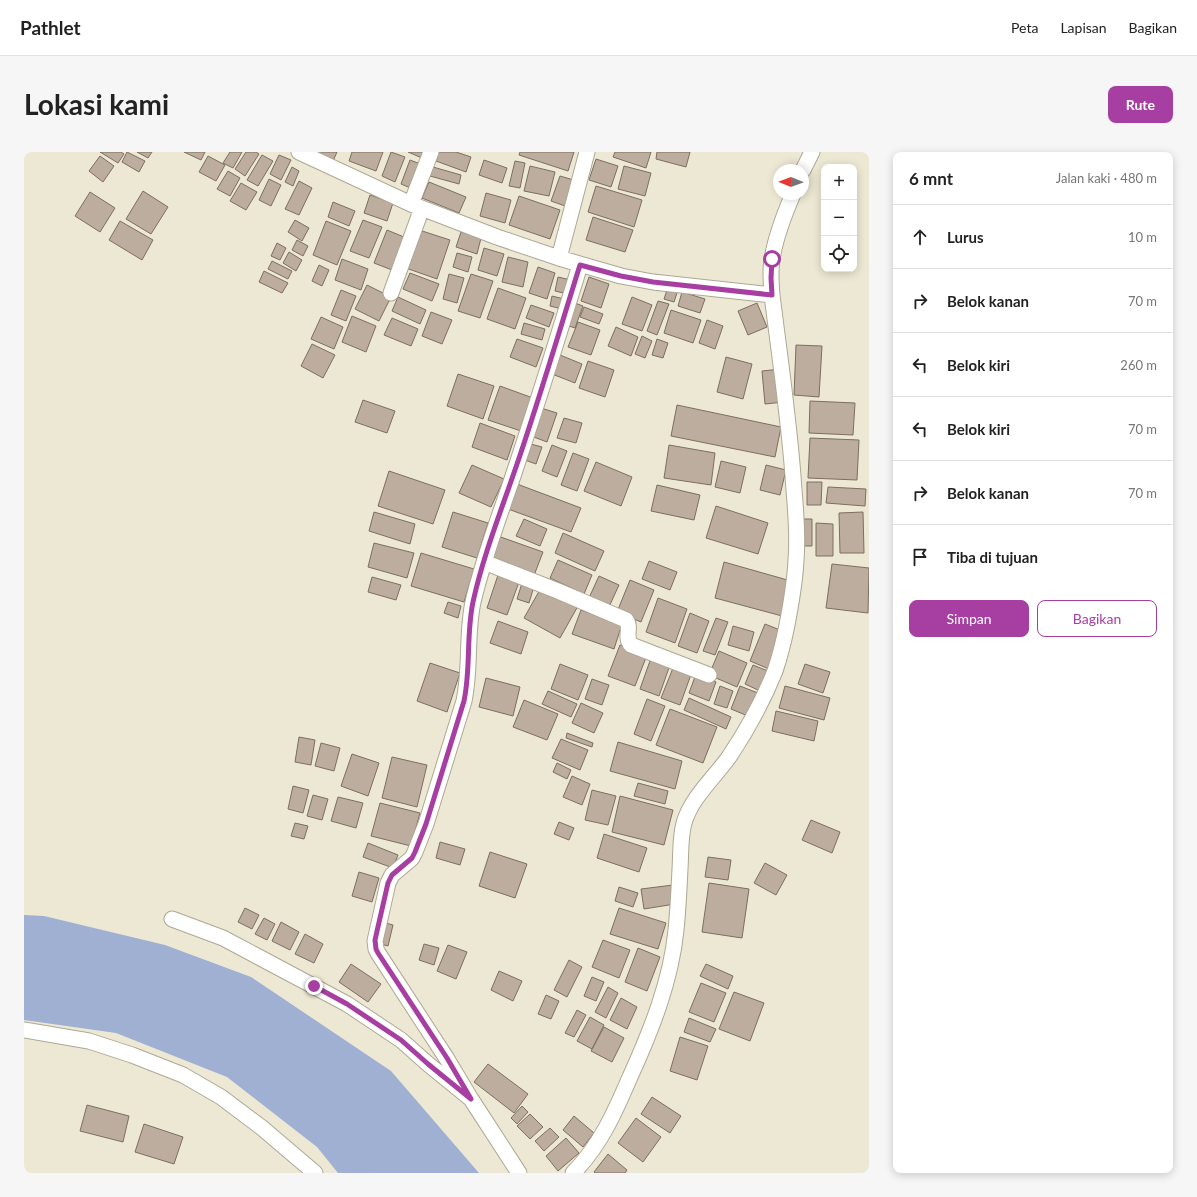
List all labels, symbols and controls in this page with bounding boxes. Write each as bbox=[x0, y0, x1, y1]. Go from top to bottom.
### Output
text: Pathlet bbox=[20, 16, 81, 39]
text: Peta bbox=[1011, 19, 1038, 36]
text: Lapisan bbox=[1060, 19, 1107, 36]
text: Bagikan bbox=[1129, 19, 1177, 36]
button: Rute bbox=[1108, 86, 1173, 123]
text: Lokasi kami bbox=[24, 87, 169, 121]
north arrow bbox=[773, 164, 809, 200]
map controls bbox=[821, 164, 857, 272]
button: + bbox=[821, 164, 857, 200]
text: 6 mnt bbox=[909, 168, 953, 189]
text: Jalan kaki · 480 m bbox=[1056, 170, 1157, 186]
button: − bbox=[821, 200, 857, 236]
icon: ahead bbox=[909, 226, 931, 248]
text: Lurus bbox=[947, 228, 984, 246]
text: 10 m bbox=[1128, 229, 1157, 245]
button: locate bbox=[821, 236, 857, 272]
route start bbox=[763, 250, 781, 268]
icon: right bbox=[909, 290, 931, 312]
text: Belok kanan bbox=[947, 292, 1029, 310]
text: 70 m bbox=[1128, 293, 1157, 309]
icon: left bbox=[909, 354, 931, 376]
text: Belok kiri bbox=[947, 356, 1010, 374]
text: 260 m bbox=[1120, 357, 1157, 373]
icon: left bbox=[909, 418, 931, 440]
text: Belok kiri bbox=[947, 420, 1010, 438]
text: 70 m bbox=[1128, 421, 1157, 437]
icon: right bbox=[909, 482, 931, 504]
text: Belok kanan bbox=[947, 484, 1029, 502]
text: 70 m bbox=[1128, 485, 1157, 501]
icon: arrive bbox=[909, 546, 931, 568]
text: Tiba di tujuan bbox=[947, 548, 1038, 566]
button: Simpan bbox=[909, 600, 1029, 637]
button: Bagikan bbox=[1037, 600, 1157, 637]
route end bbox=[305, 977, 323, 995]

